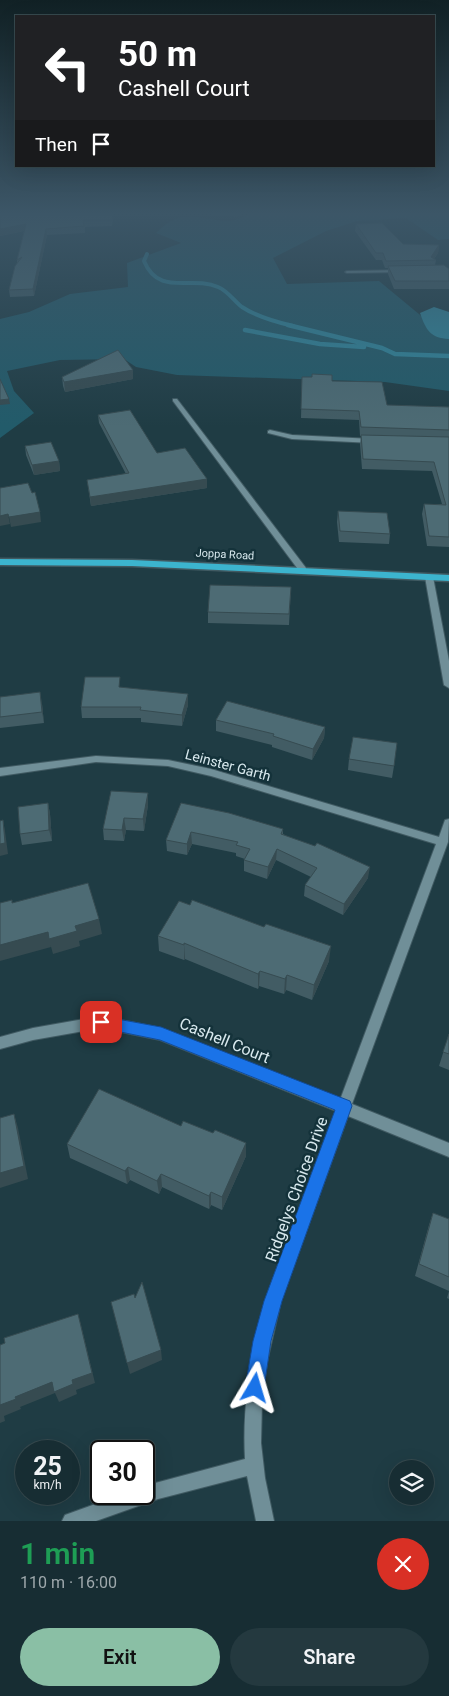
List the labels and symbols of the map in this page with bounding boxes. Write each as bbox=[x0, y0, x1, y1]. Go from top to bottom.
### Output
street label: Joppa Road bbox=[195, 546, 255, 563]
street label: Leinster Garth bbox=[183, 746, 273, 784]
pin bbox=[80, 1001, 122, 1043]
street label: Cashell Court bbox=[177, 1014, 273, 1067]
street label: Ridgelys Choice Drive bbox=[261, 1114, 332, 1264]
position arrow bbox=[228, 1361, 280, 1413]
speed limit sign: 30 bbox=[90, 1440, 155, 1505]

